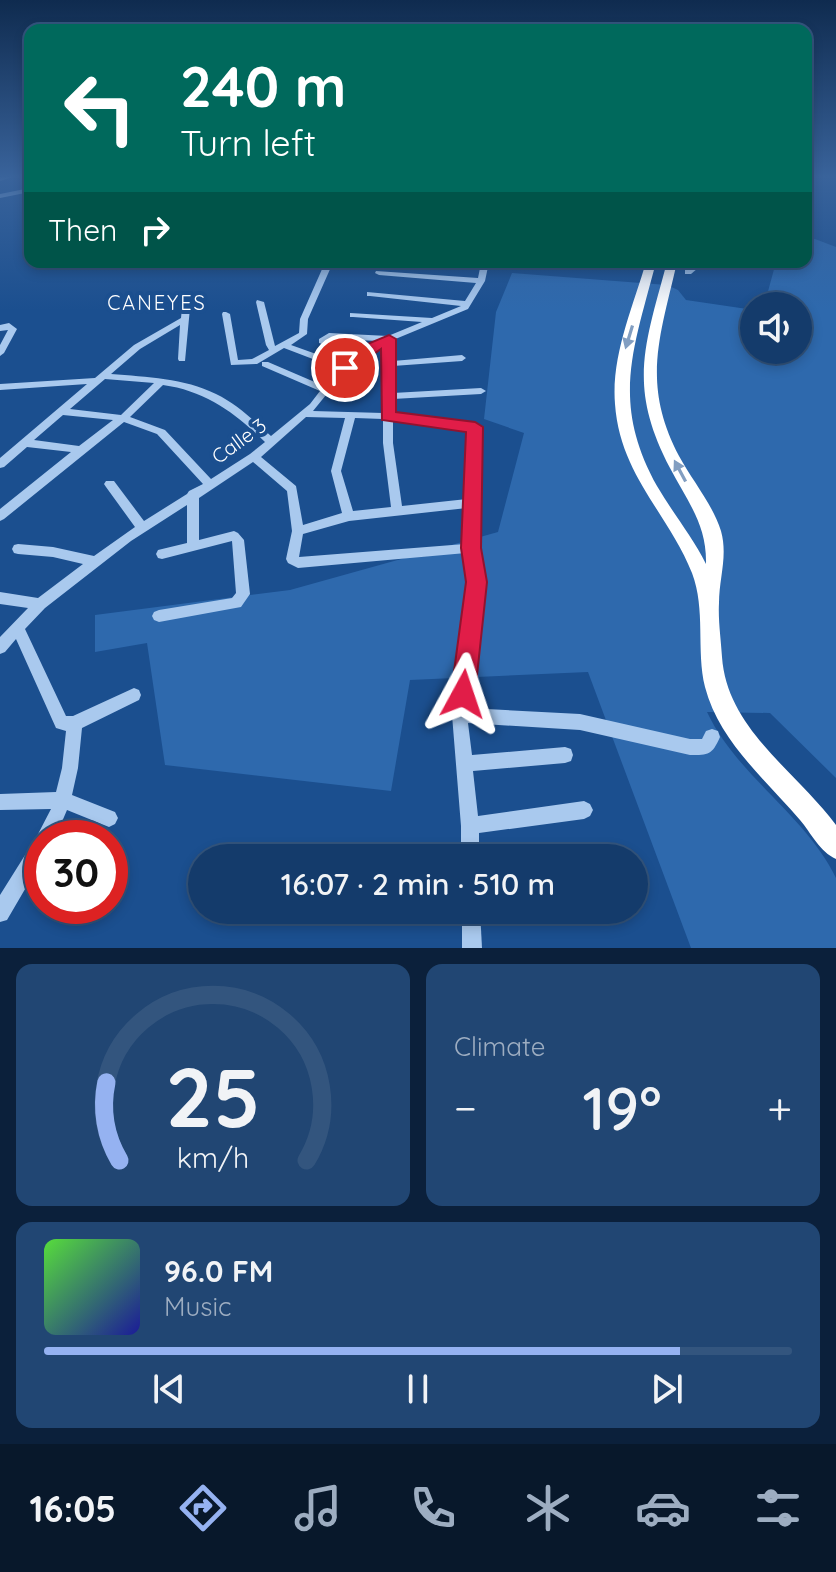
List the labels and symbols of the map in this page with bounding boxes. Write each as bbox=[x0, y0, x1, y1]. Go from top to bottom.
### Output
district label: CANEYES bbox=[107, 290, 207, 315]
one-way arrow bbox=[622, 325, 635, 349]
pin bbox=[311, 334, 379, 402]
street label: Calle 3 bbox=[207, 412, 271, 469]
one-way arrow bbox=[673, 460, 686, 483]
position arrow bbox=[421, 652, 505, 736]
speed limit sign: 30 bbox=[24, 820, 128, 924]

